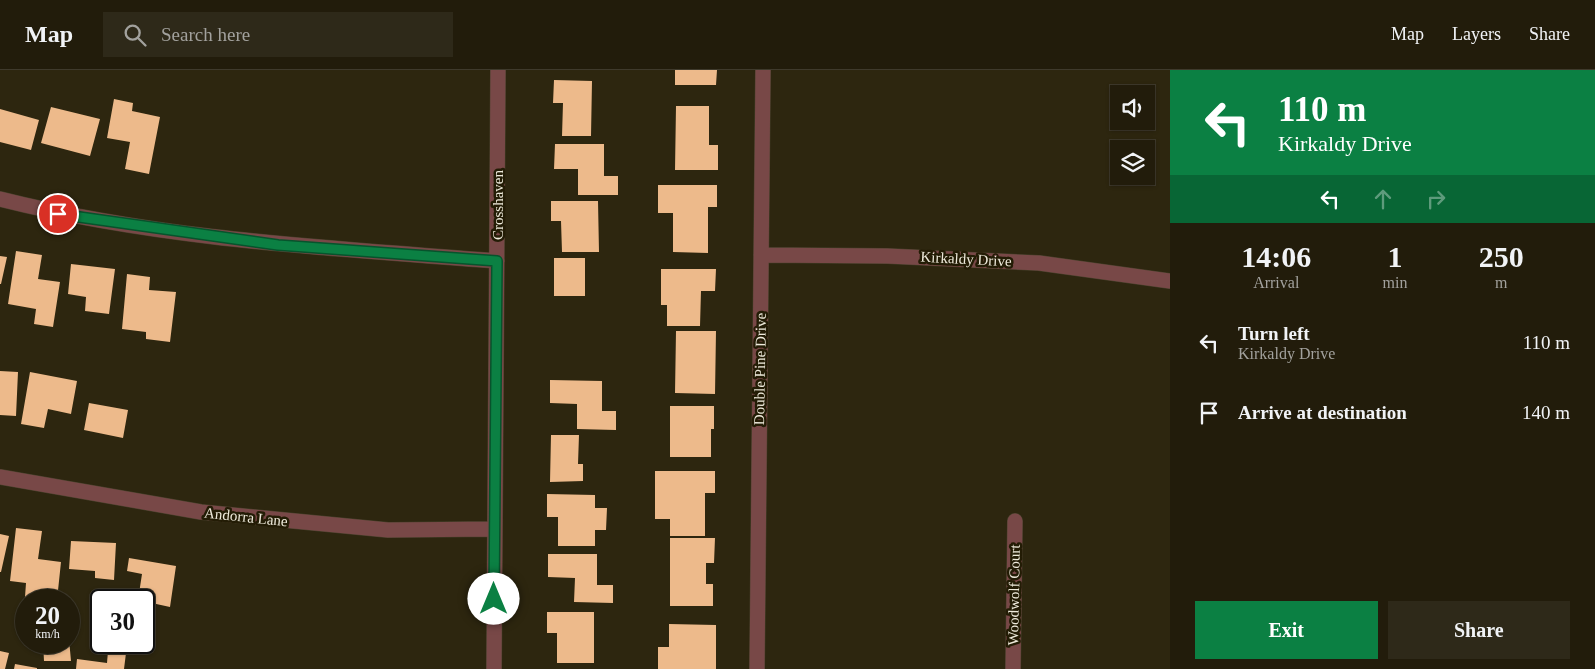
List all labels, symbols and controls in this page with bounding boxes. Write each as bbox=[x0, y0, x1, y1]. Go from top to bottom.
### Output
search box bbox=[103, 12, 453, 57]
text: Map bbox=[25, 21, 73, 47]
icon: search bbox=[121, 21, 149, 49]
text: Search here bbox=[161, 24, 250, 45]
text: Map bbox=[1391, 24, 1424, 44]
text: Layers bbox=[1452, 24, 1501, 44]
text: Share bbox=[1529, 24, 1570, 44]
map controls bbox=[1110, 85, 1155, 185]
button: sound bbox=[1110, 85, 1155, 130]
icon: left bbox=[1195, 90, 1260, 155]
text: 110 m bbox=[1278, 90, 1366, 129]
text: Kirkaldy Drive bbox=[1278, 131, 1412, 156]
button: layers bbox=[1110, 140, 1155, 185]
street label: Crosshaven bbox=[490, 170, 506, 240]
icon: left bbox=[1316, 185, 1344, 213]
icon: ahead bbox=[1369, 185, 1397, 213]
icon: right bbox=[1422, 185, 1450, 213]
pin bbox=[37, 193, 79, 235]
icon: arrive bbox=[44, 200, 72, 228]
text: 14:06 bbox=[1241, 240, 1311, 273]
text: 1 bbox=[1387, 240, 1402, 273]
text: 250 bbox=[1479, 240, 1524, 273]
street label: Kirkaldy Drive bbox=[920, 249, 1012, 269]
text: Arrival bbox=[1253, 274, 1299, 291]
text: min bbox=[1383, 274, 1407, 291]
text: m bbox=[1495, 274, 1507, 291]
street label: Double Pine Drive bbox=[751, 312, 769, 425]
text: Turn left bbox=[1238, 323, 1310, 344]
icon: left bbox=[1195, 329, 1223, 357]
text: 110 m bbox=[1523, 332, 1570, 353]
text: Kirkaldy Drive bbox=[1238, 345, 1335, 362]
icon: arrive bbox=[1195, 399, 1223, 427]
text: Arrive at destination bbox=[1238, 402, 1407, 423]
text: 140 m bbox=[1522, 402, 1570, 423]
street label: Andorra Lane bbox=[204, 505, 289, 529]
street label: Woodwolf Court bbox=[1005, 544, 1023, 646]
position arrow bbox=[467, 572, 519, 624]
speed limit sign: 30 bbox=[90, 589, 155, 654]
button: Exit bbox=[1195, 601, 1378, 659]
button: Share bbox=[1388, 601, 1570, 659]
text: 20 bbox=[35, 602, 60, 629]
text: km/h bbox=[35, 627, 60, 641]

